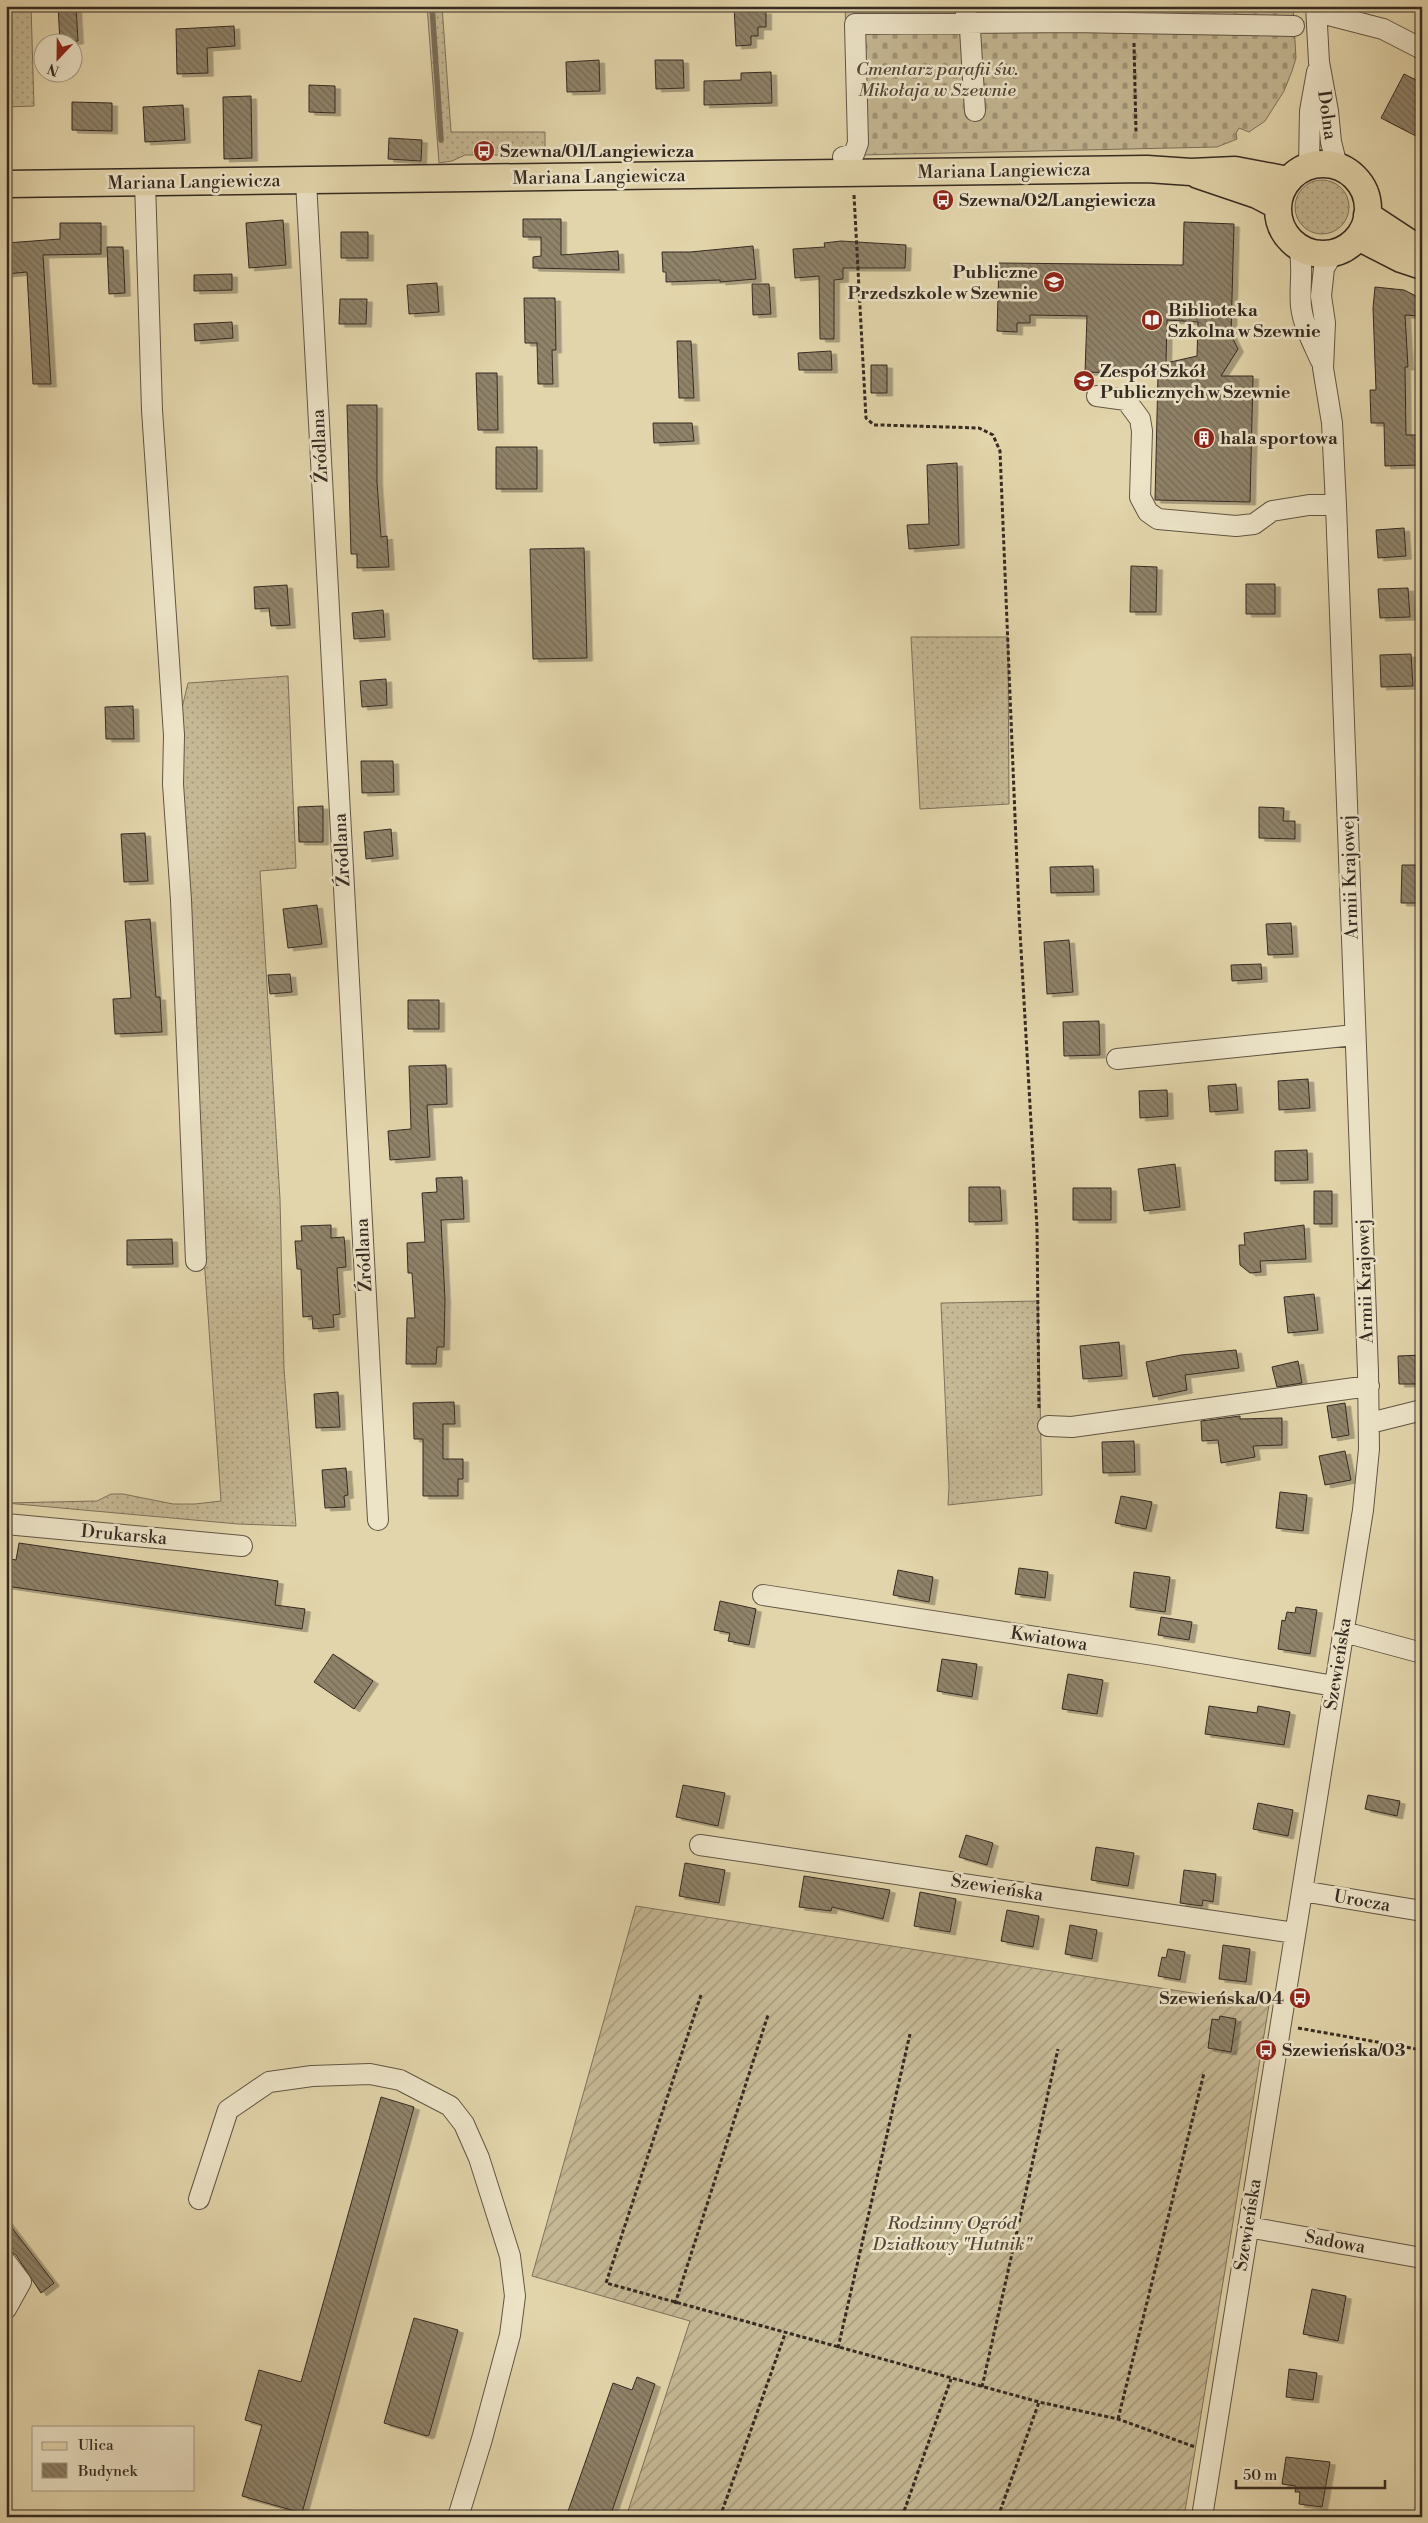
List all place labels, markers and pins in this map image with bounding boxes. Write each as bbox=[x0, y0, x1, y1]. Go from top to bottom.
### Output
bus stop icon: Szewna/01/Langiewicza bbox=[472, 139, 496, 163]
place label: Szewna/01/Langiewicza bbox=[500, 140, 694, 163]
bus stop icon: Szewna/02/Langiewicza bbox=[931, 188, 955, 212]
place label: Szewna/02/Langiewicza bbox=[959, 189, 1156, 212]
place label: Publiczne Przedszkole w Szewnie bbox=[847, 261, 1038, 305]
school or university icon: Publiczne Przedszkole w Szewnie bbox=[1042, 270, 1066, 294]
place label: Biblioteka Szkolna w Szewnie bbox=[1168, 299, 1321, 343]
library icon: Biblioteka Szkolna w Szewnie bbox=[1140, 308, 1164, 332]
place label: Zespół Szkół Publicznych w Szewnie bbox=[1100, 360, 1291, 404]
school or university icon: Zespół Szkół Publicznych w Szewnie bbox=[1072, 369, 1096, 393]
building icon: hala sportowa bbox=[1192, 426, 1216, 450]
place label: hala sportowa bbox=[1220, 427, 1338, 450]
bus stop icon: Szewieńska/04 bbox=[1288, 1986, 1312, 2010]
place label: Szewieńska/04 bbox=[1159, 1987, 1284, 2010]
bus stop icon: Szewieńska/03 bbox=[1254, 2038, 1278, 2062]
place label: Szewieńska/03 bbox=[1282, 2039, 1406, 2062]

